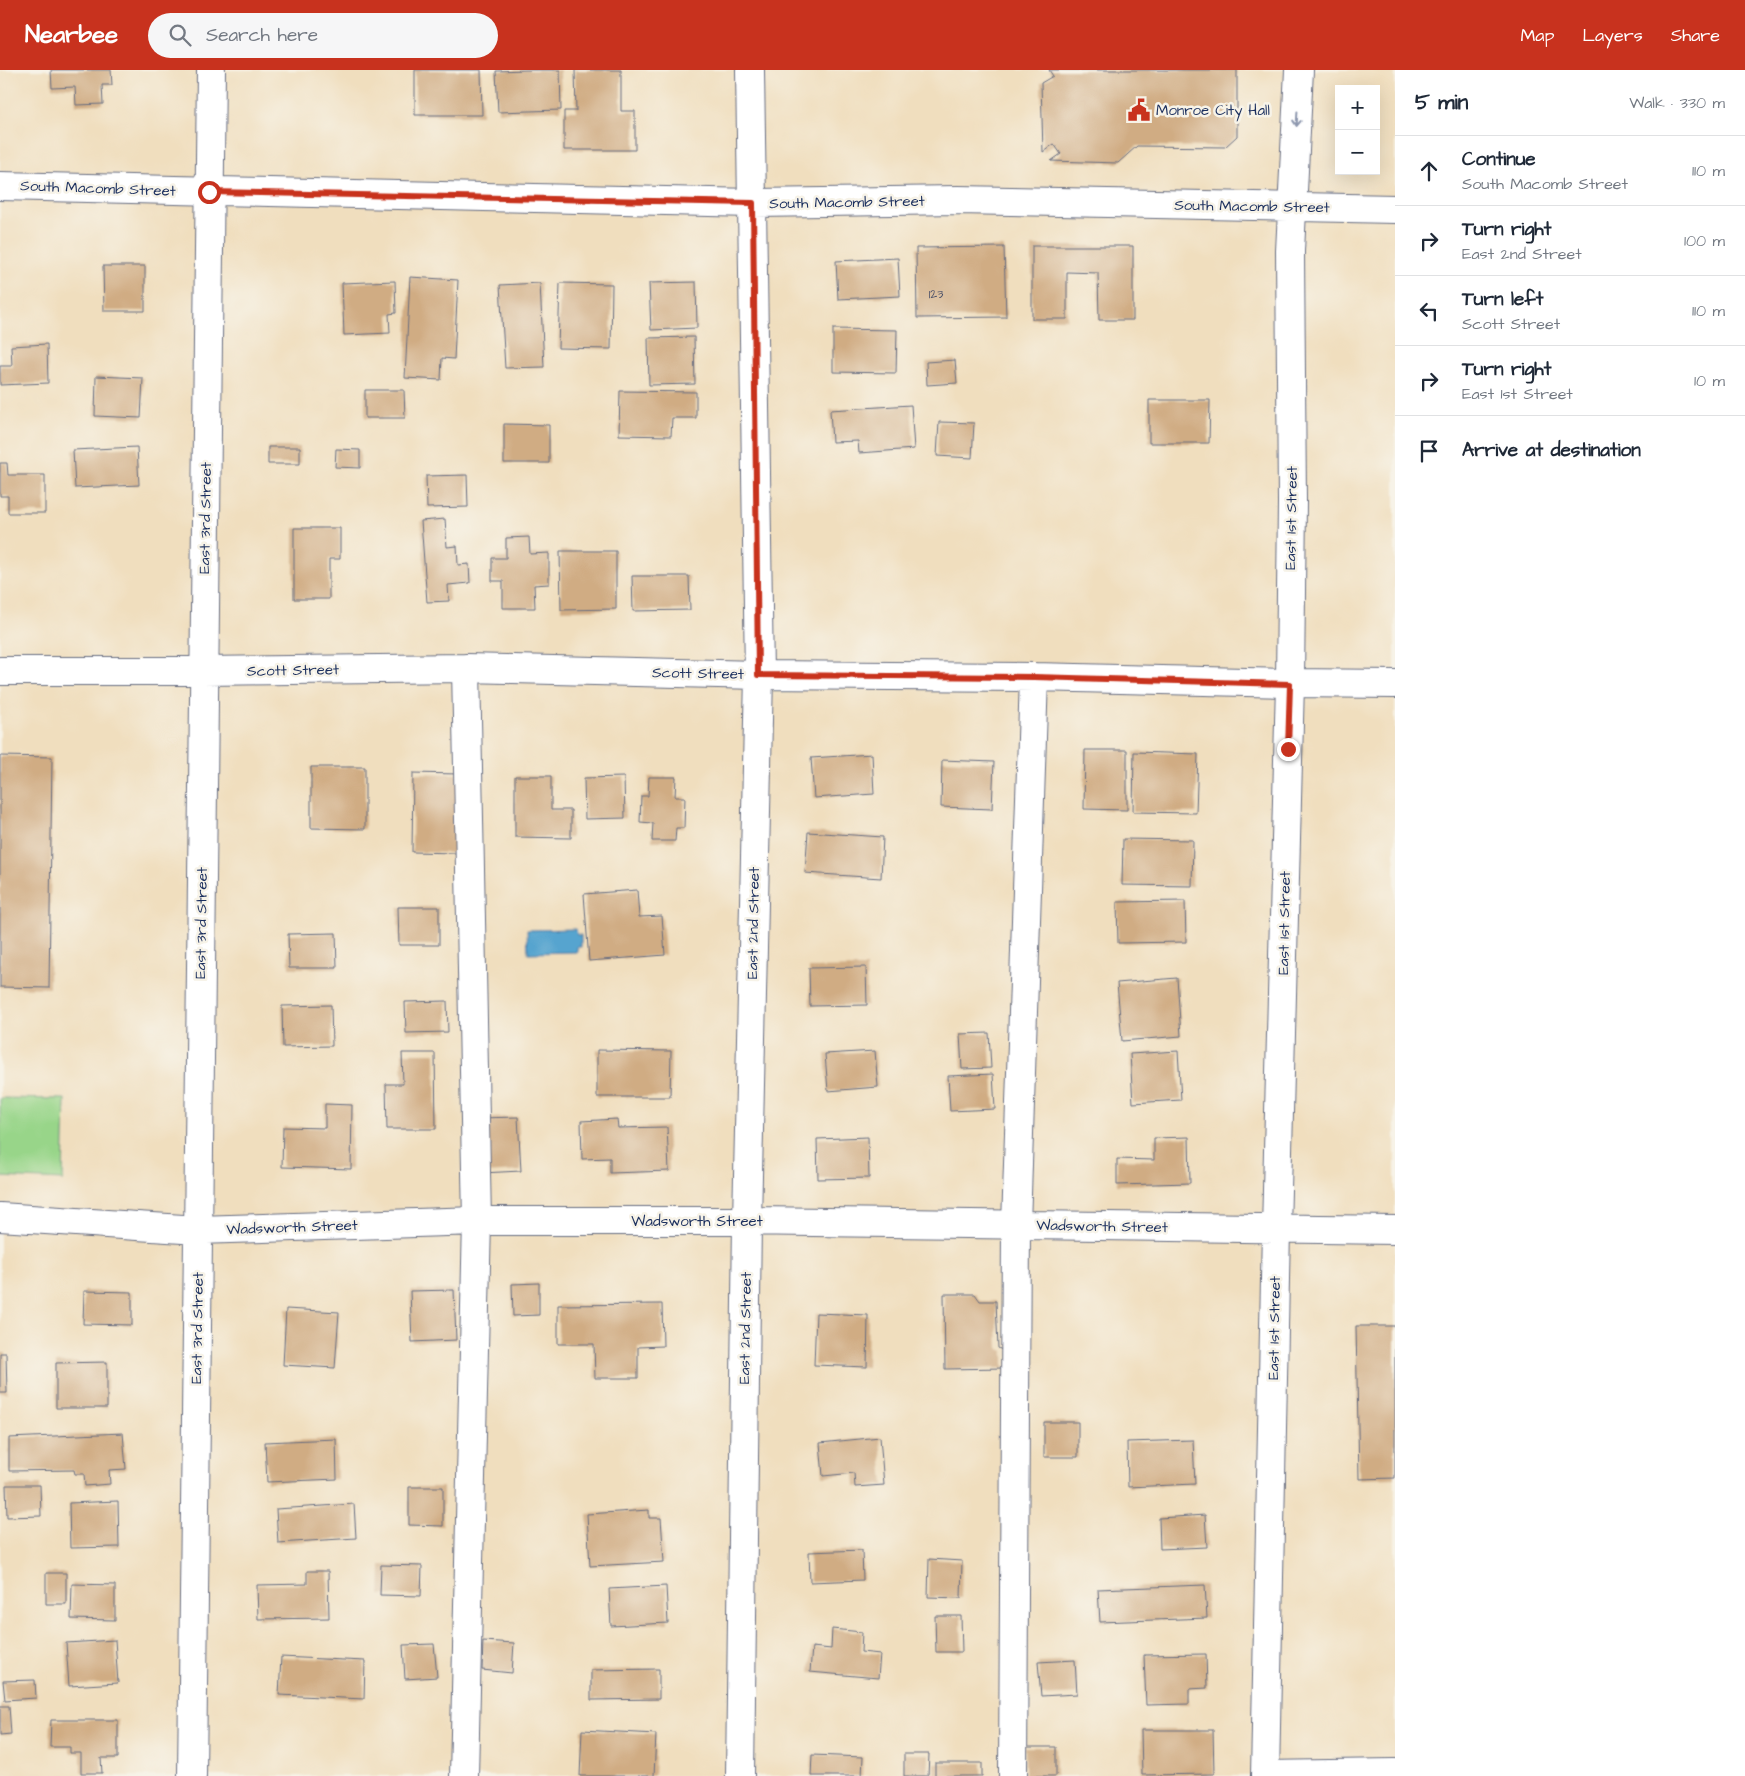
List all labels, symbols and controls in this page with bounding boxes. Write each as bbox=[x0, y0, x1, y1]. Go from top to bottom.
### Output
search box bbox=[148, 13, 498, 58]
text: Nearbee bbox=[25, 18, 118, 52]
icon: search bbox=[166, 21, 194, 49]
text: Search here bbox=[206, 22, 318, 49]
text: Map bbox=[1520, 23, 1554, 48]
text: Layers bbox=[1582, 23, 1643, 48]
text: Share bbox=[1671, 23, 1720, 48]
map controls bbox=[1335, 85, 1380, 175]
button: + bbox=[1335, 85, 1380, 130]
text: 5 min bbox=[1415, 88, 1468, 117]
text: Walk · 330 m bbox=[1629, 92, 1725, 114]
public building icon: Monroe City Hall bbox=[1126, 97, 1152, 123]
place label: Monroe City Hall bbox=[1156, 100, 1270, 122]
one-way arrow bbox=[1292, 110, 1301, 126]
button: − bbox=[1335, 130, 1380, 175]
text: Continue bbox=[1462, 146, 1536, 173]
icon: ahead bbox=[1415, 157, 1443, 185]
text: 110 m bbox=[1692, 160, 1725, 182]
text: South Macomb Street bbox=[1462, 173, 1628, 195]
street label: South Macomb Street bbox=[20, 175, 176, 202]
route start bbox=[198, 181, 221, 204]
street label: South Macomb Street bbox=[769, 191, 925, 214]
street label: South Macomb Street bbox=[1174, 195, 1330, 218]
text: Turn right bbox=[1462, 216, 1551, 243]
icon: right bbox=[1415, 227, 1443, 255]
text: 100 m bbox=[1684, 230, 1725, 252]
text: East 2nd Street bbox=[1462, 243, 1582, 265]
house number: 123 bbox=[929, 286, 943, 303]
text: Turn left bbox=[1462, 286, 1543, 313]
icon: left bbox=[1415, 297, 1443, 325]
text: 110 m bbox=[1692, 300, 1725, 322]
text: Scott Street bbox=[1462, 313, 1560, 335]
text: Turn right bbox=[1462, 356, 1551, 383]
icon: right bbox=[1415, 367, 1443, 395]
text: 10 m bbox=[1694, 370, 1725, 392]
text: East 1st Street bbox=[1462, 383, 1573, 405]
icon: arrive bbox=[1415, 437, 1443, 465]
text: Arrive at destination bbox=[1462, 437, 1641, 464]
street label: East 3rd Street bbox=[194, 462, 217, 574]
street label: East 1st Street bbox=[1280, 466, 1303, 570]
street label: Scott Street bbox=[247, 659, 339, 682]
street label: Scott Street bbox=[652, 662, 744, 685]
route end bbox=[1277, 738, 1300, 761]
street label: East 3rd Street bbox=[190, 867, 213, 979]
street label: East 2nd Street bbox=[742, 867, 765, 979]
street label: East 1st Street bbox=[1273, 871, 1296, 975]
street label: Wadsworth Street bbox=[631, 1211, 763, 1232]
street label: Wadsworth Street bbox=[226, 1215, 358, 1240]
street label: Wadsworth Street bbox=[1036, 1215, 1168, 1238]
street label: East 3rd Street bbox=[186, 1272, 209, 1384]
street label: East 2nd Street bbox=[734, 1272, 757, 1384]
street label: East 1st Street bbox=[1263, 1276, 1286, 1380]

